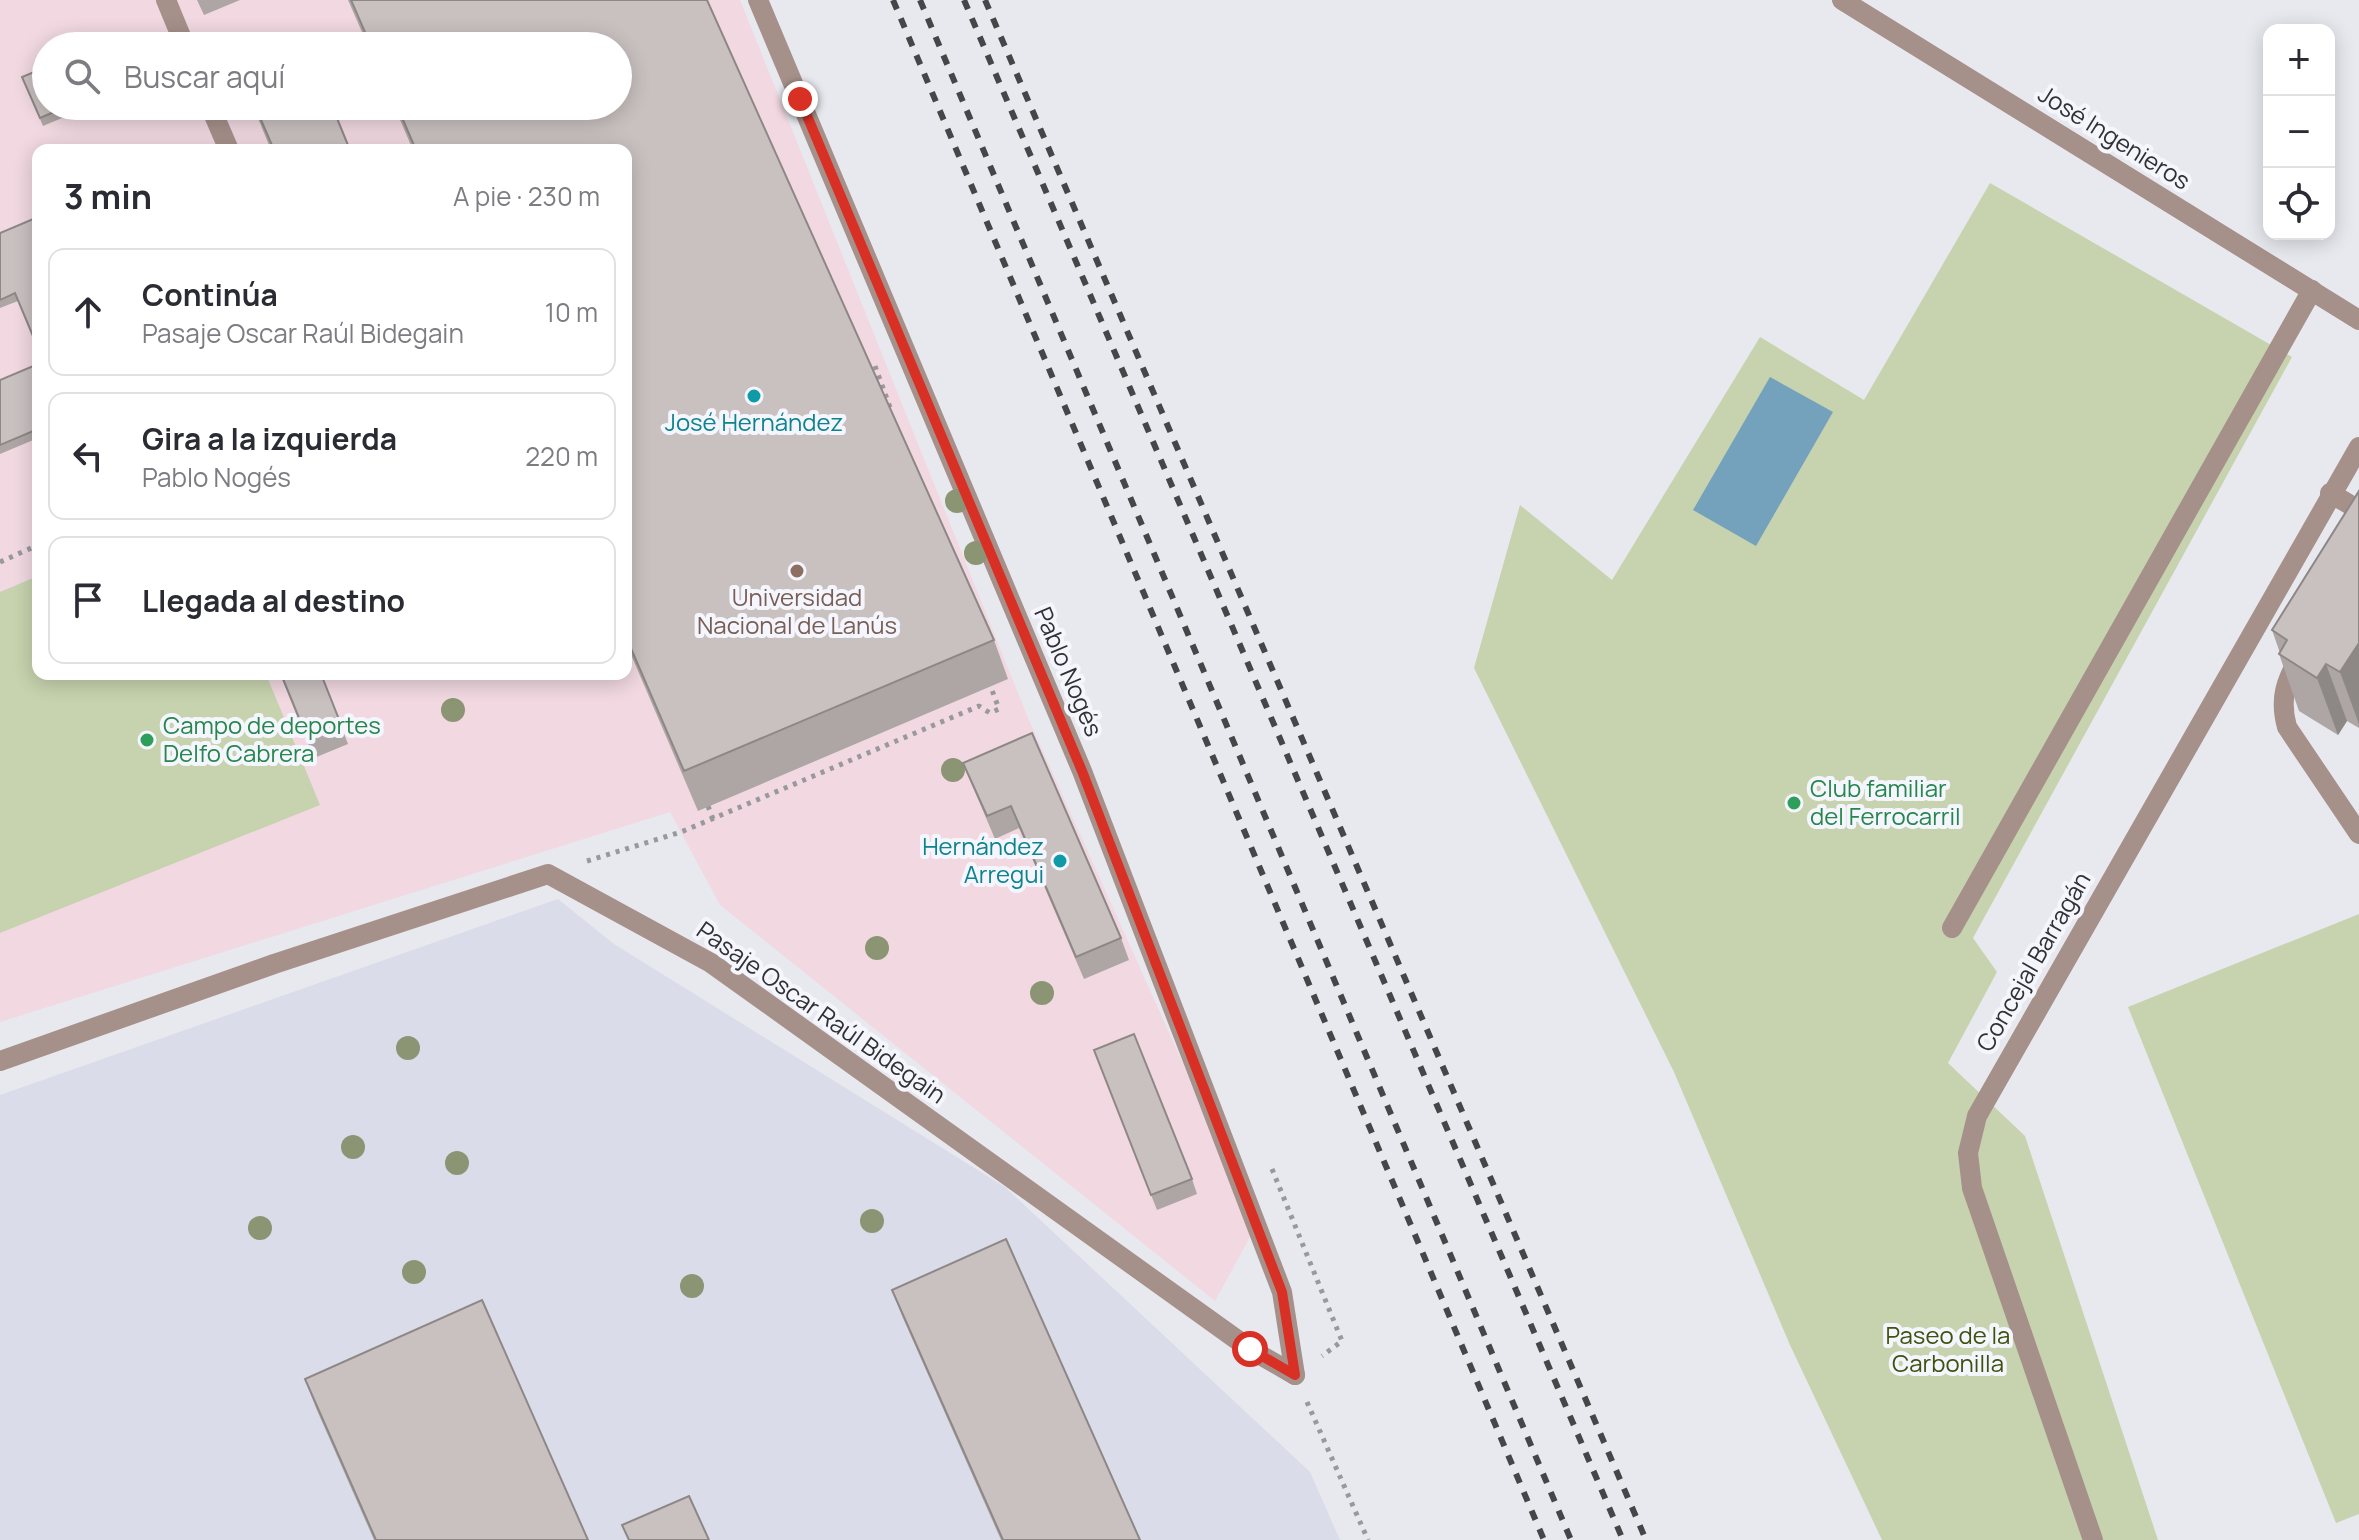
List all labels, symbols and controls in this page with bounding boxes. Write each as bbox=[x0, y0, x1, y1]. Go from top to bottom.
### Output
map controls bbox=[2263, 24, 2335, 240]
button: + bbox=[2263, 24, 2335, 96]
search box bbox=[32, 32, 632, 120]
icon: search bbox=[60, 54, 104, 98]
text: Buscar aquí bbox=[124, 56, 285, 97]
street label: José Ingenieros bbox=[2033, 77, 2197, 197]
route end bbox=[782, 81, 818, 117]
button: − bbox=[2263, 96, 2335, 168]
button: locate bbox=[2263, 168, 2335, 240]
text: 3 min bbox=[64, 173, 152, 219]
text: A pie · 230 m bbox=[453, 178, 600, 214]
text: Continúa bbox=[142, 274, 278, 315]
icon: ahead bbox=[66, 290, 110, 334]
text: 10 m bbox=[545, 294, 598, 330]
text: Pasaje Oscar Raúl Bidegain bbox=[142, 315, 464, 351]
marker: José Hernández bbox=[745, 387, 763, 405]
place label: José Hernández bbox=[665, 405, 843, 438]
text: Gira a la izquierda bbox=[142, 418, 397, 459]
icon: left bbox=[66, 434, 110, 478]
text: 220 m bbox=[525, 438, 598, 474]
text: Pablo Nogés bbox=[142, 459, 291, 495]
marker: Universidad Nacional de Lanús bbox=[788, 562, 806, 580]
icon: arrive bbox=[66, 578, 110, 622]
text: Llegada al destino bbox=[142, 580, 405, 621]
place label: Universidad Nacional de Lanús bbox=[697, 580, 897, 641]
street label: Pablo Nogés bbox=[1027, 602, 1111, 741]
place label: Campo de deportes Delfo Cabrera bbox=[163, 708, 381, 769]
marker: Campo de deportes Delfo Cabrera bbox=[138, 731, 156, 749]
place label: Club familiar del Ferrocarril bbox=[1810, 771, 1961, 832]
marker: Club familiar del Ferrocarril bbox=[1785, 794, 1803, 812]
place label: Hernández Arregui bbox=[922, 829, 1044, 890]
marker: Hernández Arregui bbox=[1051, 852, 1069, 870]
street label: Concejal Barragán bbox=[1968, 865, 2098, 1057]
street label: Pasaje Oscar Raúl Bidegain bbox=[691, 913, 953, 1110]
park label: Paseo de la Carbonilla bbox=[1886, 1318, 2010, 1379]
route start bbox=[1232, 1331, 1268, 1367]

